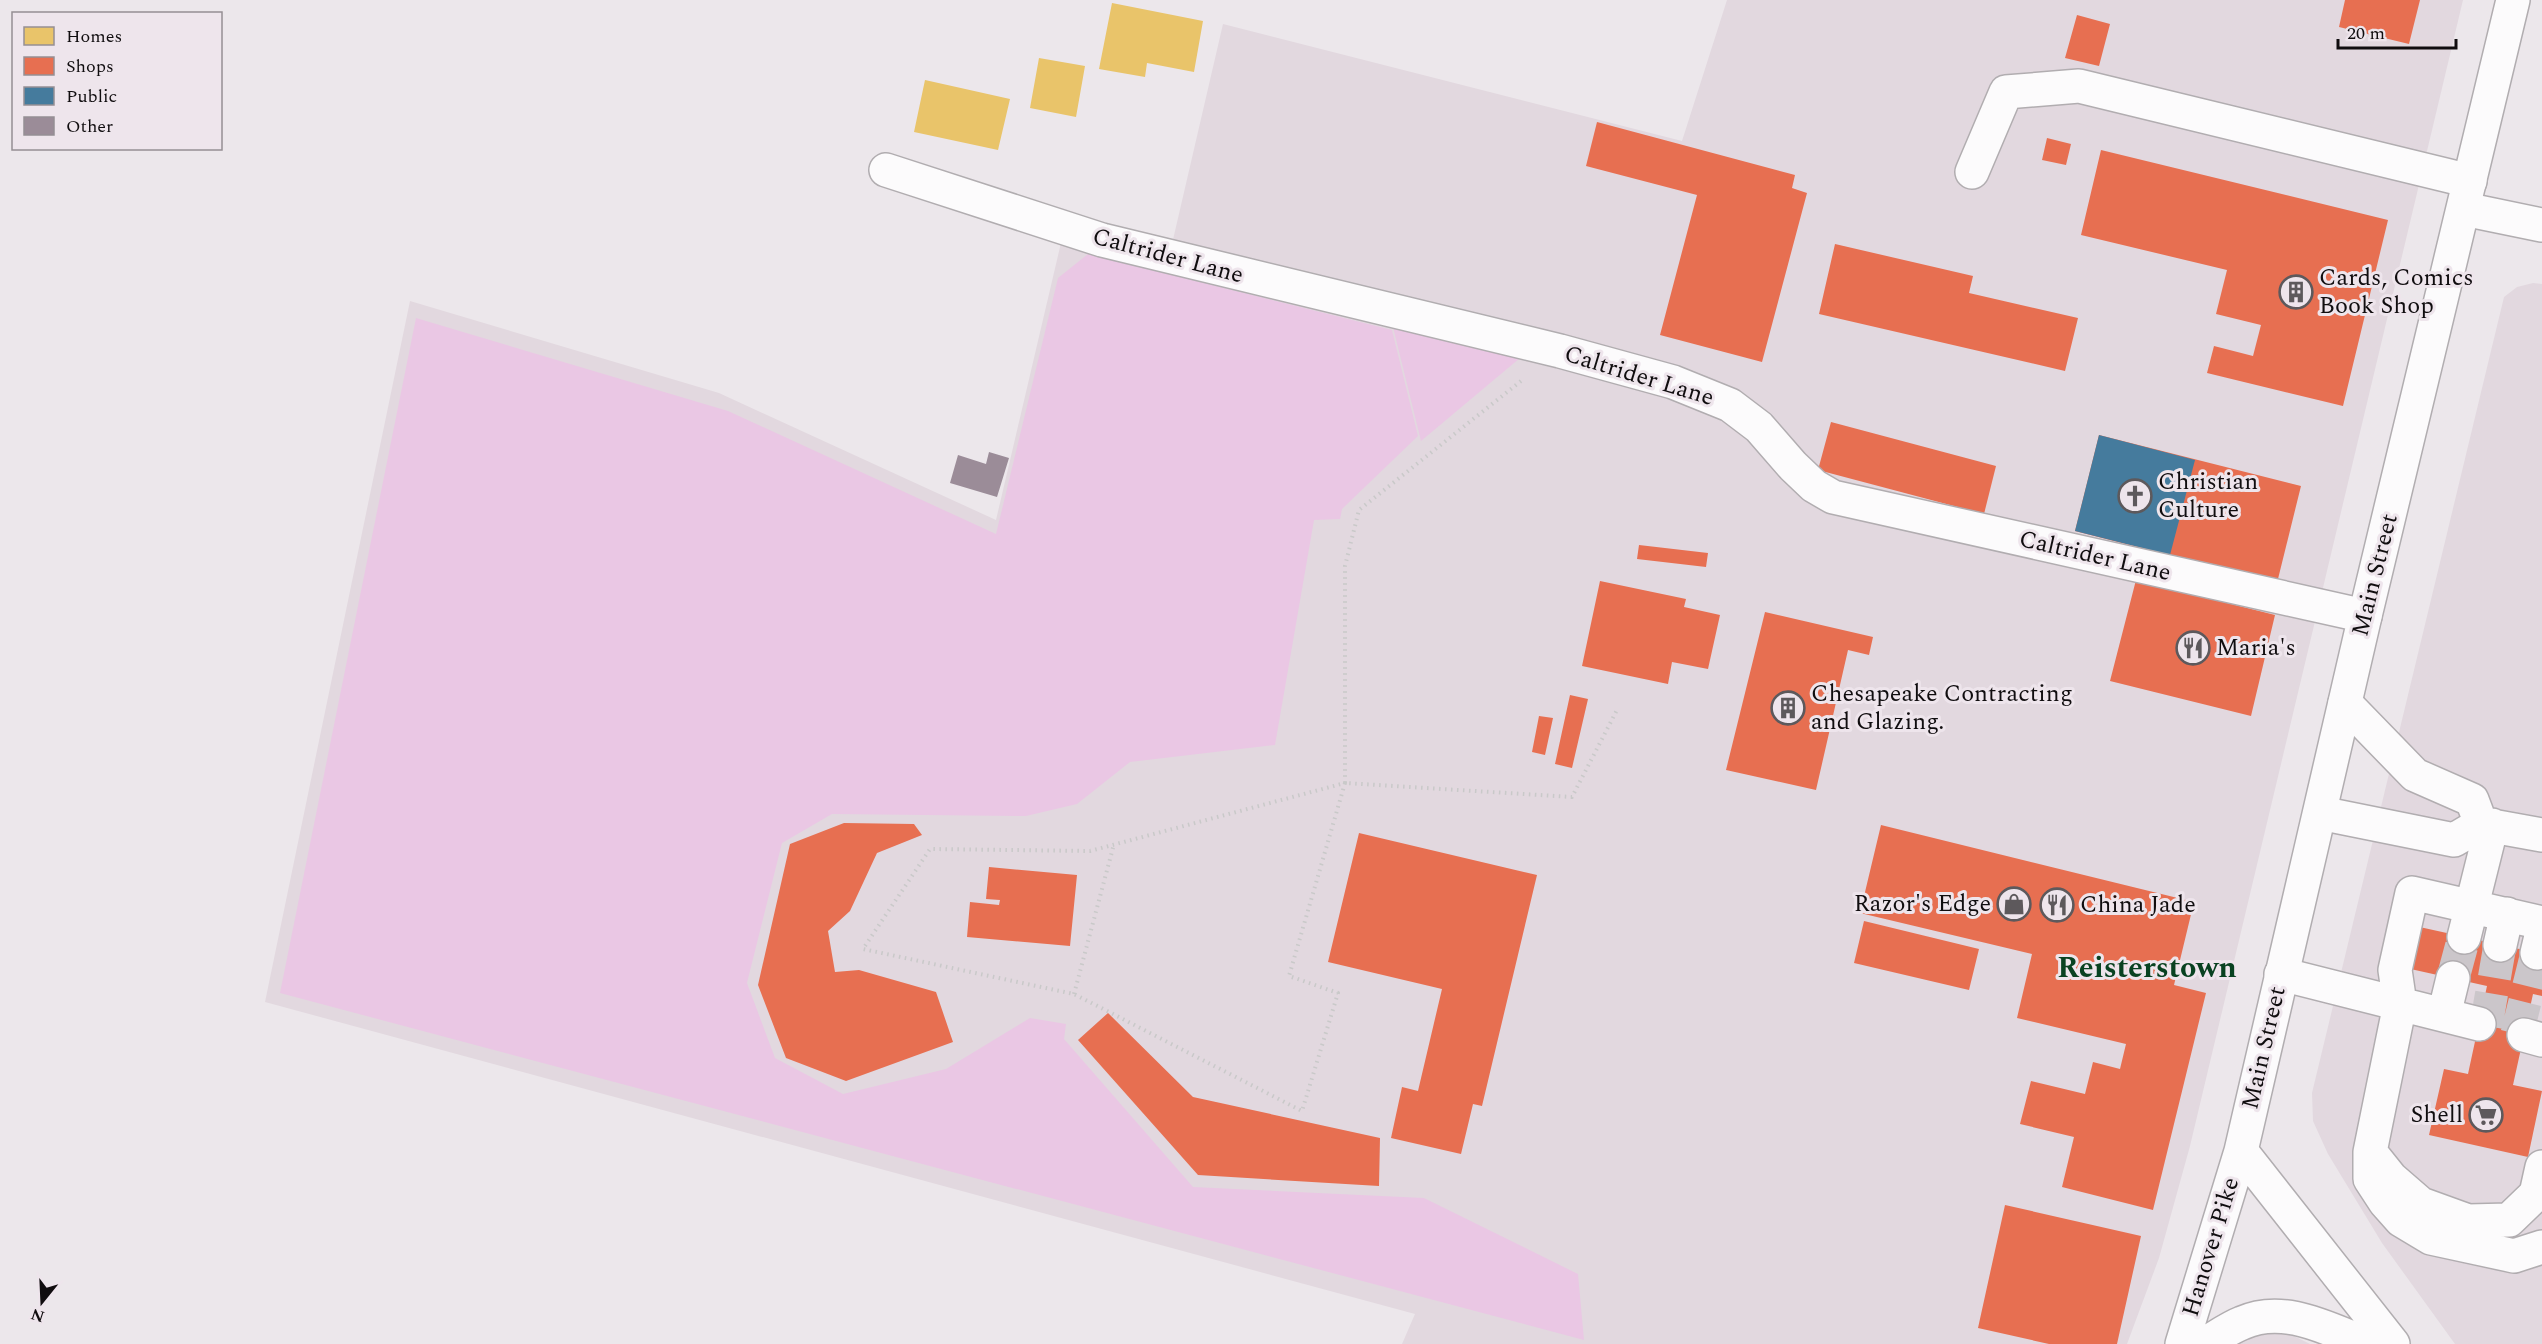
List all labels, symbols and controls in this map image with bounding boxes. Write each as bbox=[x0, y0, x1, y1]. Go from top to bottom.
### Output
legend bbox=[12, 12, 222, 150]
scale bar bbox=[2338, 12, 2456, 50]
text: 20 m bbox=[2347, 20, 2385, 47]
text: Homes bbox=[66, 23, 122, 50]
text: Shops bbox=[66, 53, 114, 80]
text: Public bbox=[66, 83, 117, 110]
text: Other bbox=[66, 113, 113, 140]
street label: Caltrider Lane bbox=[1089, 219, 1247, 293]
place label: Cards, Comics Book Shop bbox=[2319, 260, 2474, 324]
building icon: Cards, Comics Book Shop bbox=[2278, 274, 2314, 310]
street label: Caltrider Lane bbox=[1560, 336, 1718, 416]
place label: Christian Culture bbox=[2158, 464, 2258, 528]
church icon: Christian Culture bbox=[2117, 478, 2153, 514]
street label: Main Street bbox=[2342, 510, 2408, 640]
street label: Caltrider Lane bbox=[2015, 521, 2175, 591]
restaurant icon: Maria's bbox=[2175, 630, 2211, 666]
place label: Maria's bbox=[2216, 630, 2296, 666]
place label: Chesapeake Contracting and Glazing. bbox=[1811, 676, 2073, 740]
building icon: Chesapeake Contracting and Glazing. bbox=[1770, 690, 1806, 726]
place label: Razor's Edge bbox=[1854, 886, 1991, 922]
shop icon: Razor's Edge bbox=[1996, 886, 2032, 922]
restaurant icon: China Jade bbox=[2039, 887, 2075, 923]
place label: China Jade bbox=[2080, 887, 2196, 923]
district label: Reisterstown bbox=[2057, 945, 2237, 991]
street label: Main Street bbox=[2232, 983, 2296, 1113]
place label: Shell bbox=[2411, 1097, 2463, 1133]
supermarket icon: Shell bbox=[2468, 1097, 2504, 1133]
street label: Hanover Pike bbox=[2173, 1173, 2249, 1321]
north arrow bbox=[12, 1272, 72, 1332]
text: N bbox=[28, 1302, 48, 1329]

